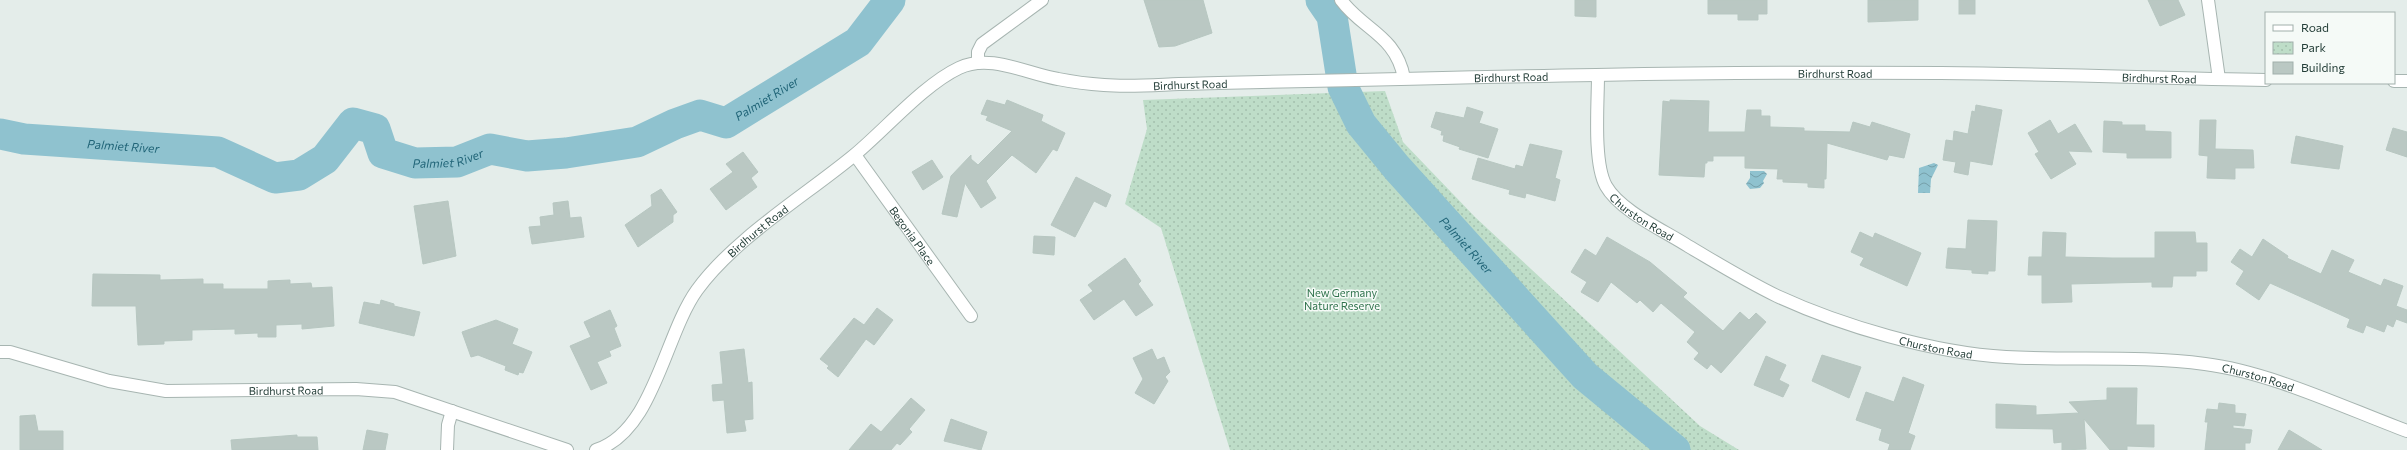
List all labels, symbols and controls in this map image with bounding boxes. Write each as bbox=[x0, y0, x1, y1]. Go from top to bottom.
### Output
legend bbox=[2265, 12, 2395, 84]
text: Road bbox=[2301, 20, 2329, 34]
text: Park bbox=[2301, 40, 2327, 54]
text: Building bbox=[2301, 60, 2345, 74]
street label: Birdhurst Road bbox=[1798, 66, 1872, 79]
street label: Birdhurst Road bbox=[1474, 69, 1549, 84]
street label: Birdhurst Road bbox=[2122, 70, 2197, 85]
water label: Palmiet River bbox=[732, 73, 802, 123]
street label: Birdhurst Road bbox=[1153, 76, 1228, 92]
water label: Palmiet River bbox=[87, 136, 161, 155]
water label: Palmiet River bbox=[412, 145, 486, 170]
street label: Churston Road bbox=[1607, 190, 1676, 243]
street label: Birdhurst Road bbox=[724, 202, 790, 259]
street label: Begonia Place bbox=[887, 203, 938, 267]
water label: Palmiet River bbox=[1437, 213, 1497, 277]
park label: New Germany Nature Reserve bbox=[1304, 286, 1380, 312]
street label: Churston Road bbox=[1898, 333, 1973, 360]
street label: Churston Road bbox=[2221, 360, 2296, 393]
street label: Birdhurst Road bbox=[249, 383, 323, 397]

